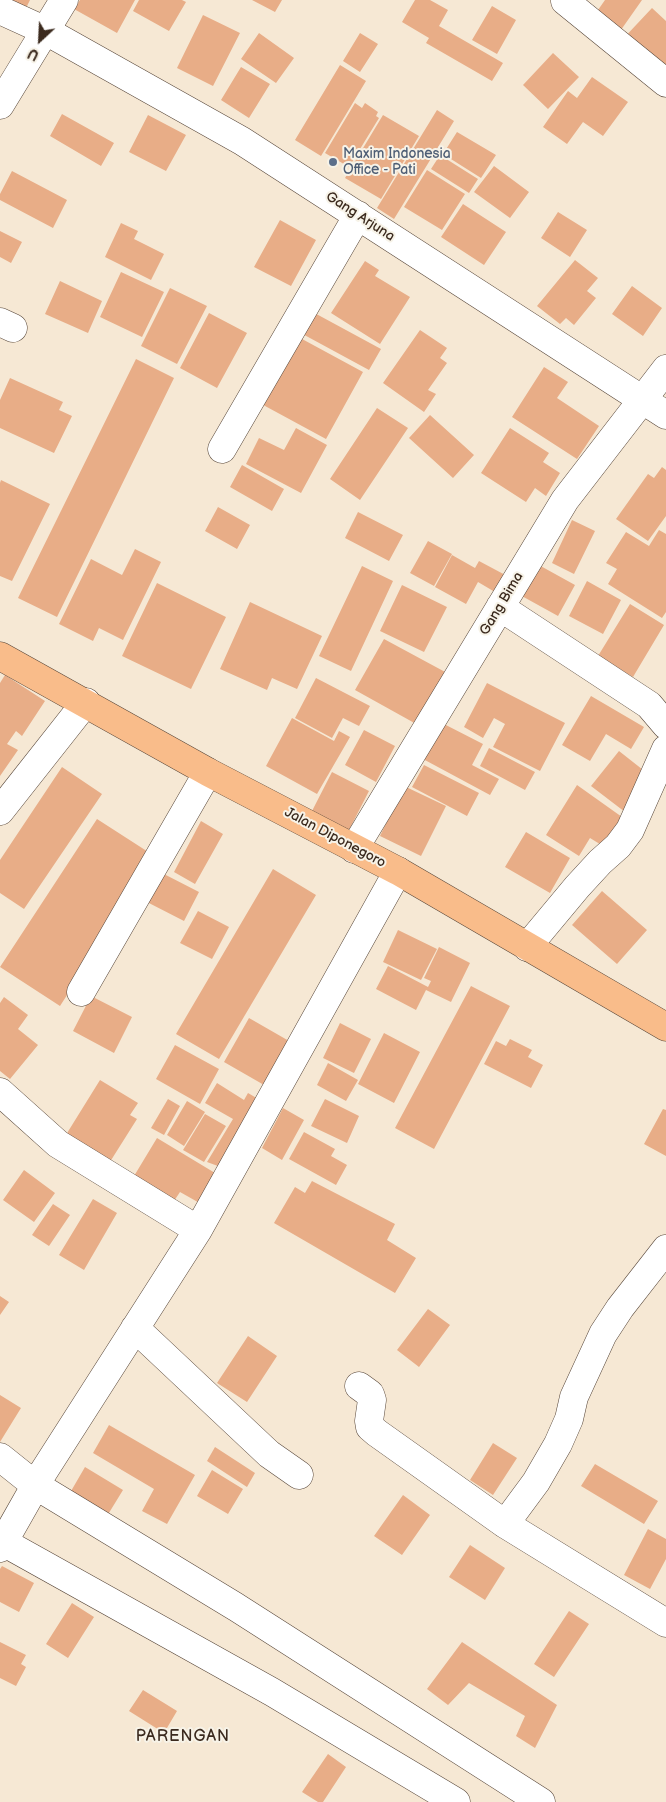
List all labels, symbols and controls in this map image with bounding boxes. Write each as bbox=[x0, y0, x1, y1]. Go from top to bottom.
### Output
north arrow bbox=[15, 15, 65, 65]
text: U bbox=[25, 44, 42, 64]
place label: Maxim Indonesia Office - Pati bbox=[343, 146, 451, 178]
marker: Maxim Indonesia Office - Pati bbox=[327, 156, 339, 168]
street label: Gang Arjuna bbox=[322, 189, 398, 245]
street label: Gang Bima bbox=[477, 569, 527, 639]
street label: Jalan Diponegoro bbox=[282, 804, 388, 872]
district label: PARENGAN bbox=[135, 1727, 231, 1747]

